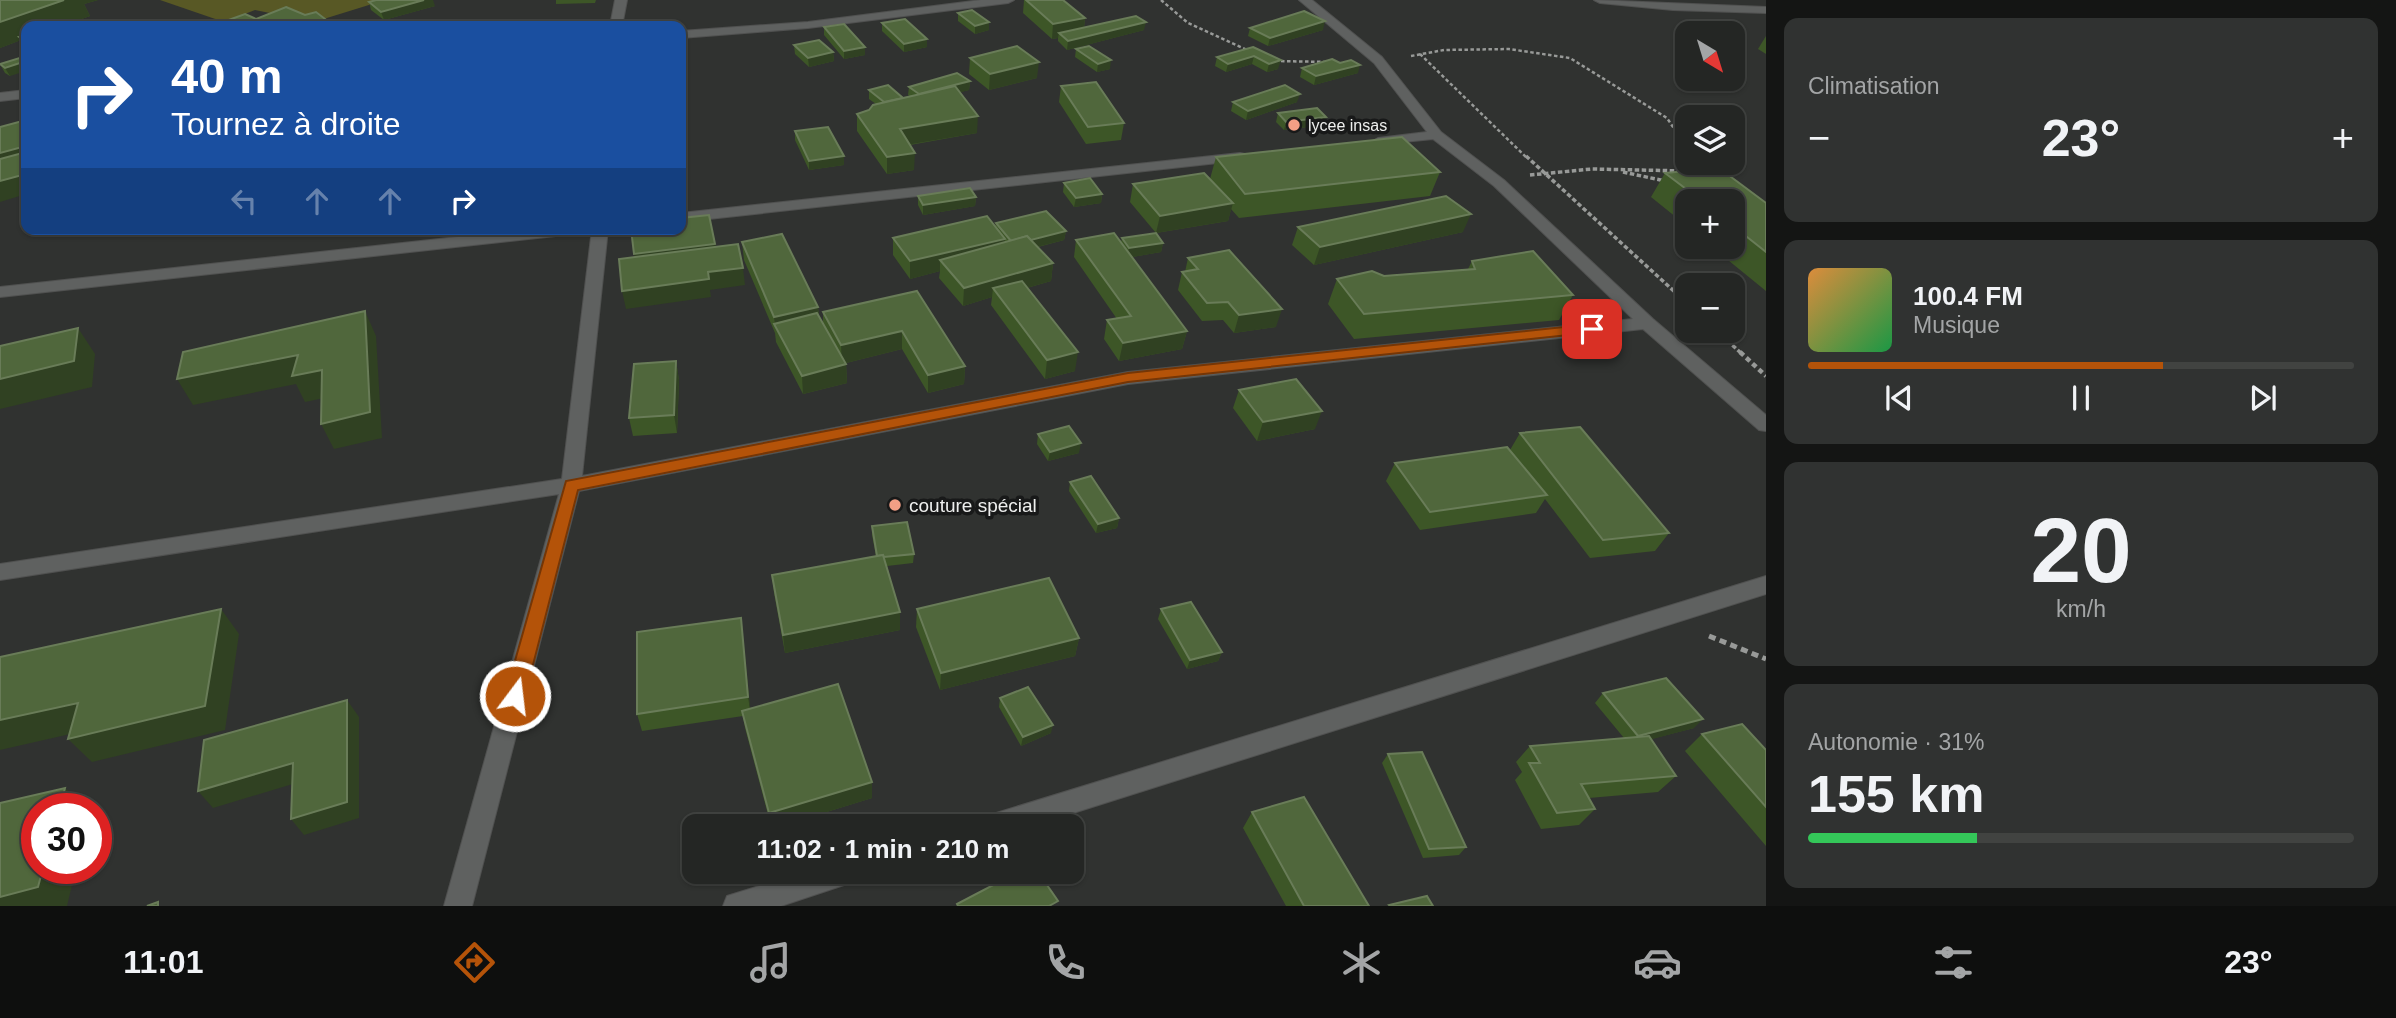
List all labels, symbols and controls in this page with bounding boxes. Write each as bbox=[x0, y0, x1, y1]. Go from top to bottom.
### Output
north arrow bbox=[1675, 21, 1745, 91]
map controls bbox=[1675, 21, 1745, 343]
icon: right bbox=[56, 49, 147, 140]
text: 40 m bbox=[171, 49, 283, 103]
text: Climatisation bbox=[1808, 73, 1940, 99]
button: layers bbox=[1675, 105, 1745, 175]
text: Tournez à droite bbox=[171, 106, 400, 142]
text: 23° bbox=[2042, 109, 2120, 167]
marker: lycee insas bbox=[1286, 117, 1302, 133]
place label: lycee insas bbox=[1308, 117, 1387, 134]
text: − bbox=[1808, 117, 1830, 159]
text: + bbox=[2332, 117, 2354, 159]
icon: left bbox=[225, 182, 263, 220]
icon: ahead bbox=[298, 182, 336, 220]
icon: ahead bbox=[371, 182, 409, 220]
icon: right bbox=[444, 182, 482, 220]
button: + bbox=[1675, 189, 1745, 259]
button: − bbox=[1675, 273, 1745, 343]
text: 100.4 FM bbox=[1913, 281, 2023, 311]
pin bbox=[1562, 299, 1622, 359]
icon: arrive bbox=[1573, 310, 1611, 348]
text: Musique bbox=[1913, 312, 2000, 338]
icon: previous bbox=[1880, 379, 1918, 417]
icon: pause bbox=[2062, 379, 2100, 417]
icon: next bbox=[2244, 379, 2282, 417]
place label: couture spécial bbox=[909, 495, 1037, 516]
marker: couture spécial bbox=[887, 497, 903, 513]
text: 20 bbox=[2030, 500, 2132, 601]
text: km/h bbox=[2056, 596, 2106, 622]
position arrow bbox=[478, 659, 552, 733]
text: Autonomie · 31% bbox=[1808, 729, 1984, 755]
text: 155 km bbox=[1808, 765, 1984, 823]
speed limit sign: 30 bbox=[21, 793, 112, 884]
text: 11:02 · 1 min · 210 m bbox=[757, 834, 1009, 864]
icon: directions bbox=[450, 938, 499, 987]
icon: music bbox=[746, 938, 795, 987]
icon: phone bbox=[1041, 938, 1090, 987]
icon: climate bbox=[1337, 938, 1386, 987]
icon: car bbox=[1633, 938, 1682, 987]
icon: filters bbox=[1929, 938, 1978, 987]
text: 11:01 bbox=[123, 944, 203, 980]
text: 23° bbox=[2224, 944, 2273, 980]

